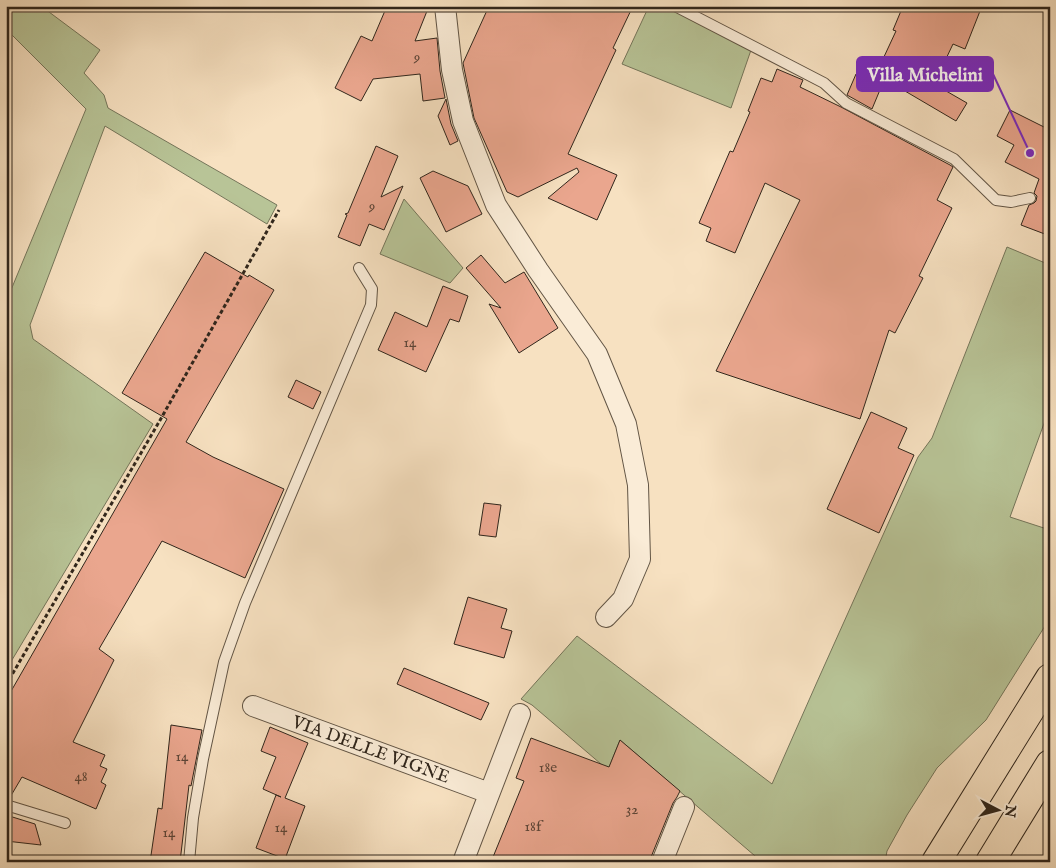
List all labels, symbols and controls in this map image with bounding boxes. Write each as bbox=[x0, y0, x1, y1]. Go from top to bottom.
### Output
house number: 9 bbox=[413, 48, 420, 67]
callout: Villa Michelini bbox=[857, 57, 993, 91]
text: Villa Michelini bbox=[866, 64, 983, 88]
house number: 9 bbox=[368, 197, 375, 216]
house number: 14 bbox=[404, 333, 417, 352]
street label: VIA DELLE VIGNE bbox=[288, 711, 452, 790]
house number: 14 bbox=[176, 747, 189, 766]
house number: 18e bbox=[539, 758, 557, 777]
house number: 48 bbox=[74, 767, 88, 786]
north arrow bbox=[974, 786, 1024, 836]
house number: 32 bbox=[626, 800, 638, 819]
text: N bbox=[1000, 803, 1020, 818]
house number: 18f bbox=[525, 817, 544, 836]
house number: 14 bbox=[275, 818, 288, 837]
house number: 14 bbox=[163, 823, 176, 842]

